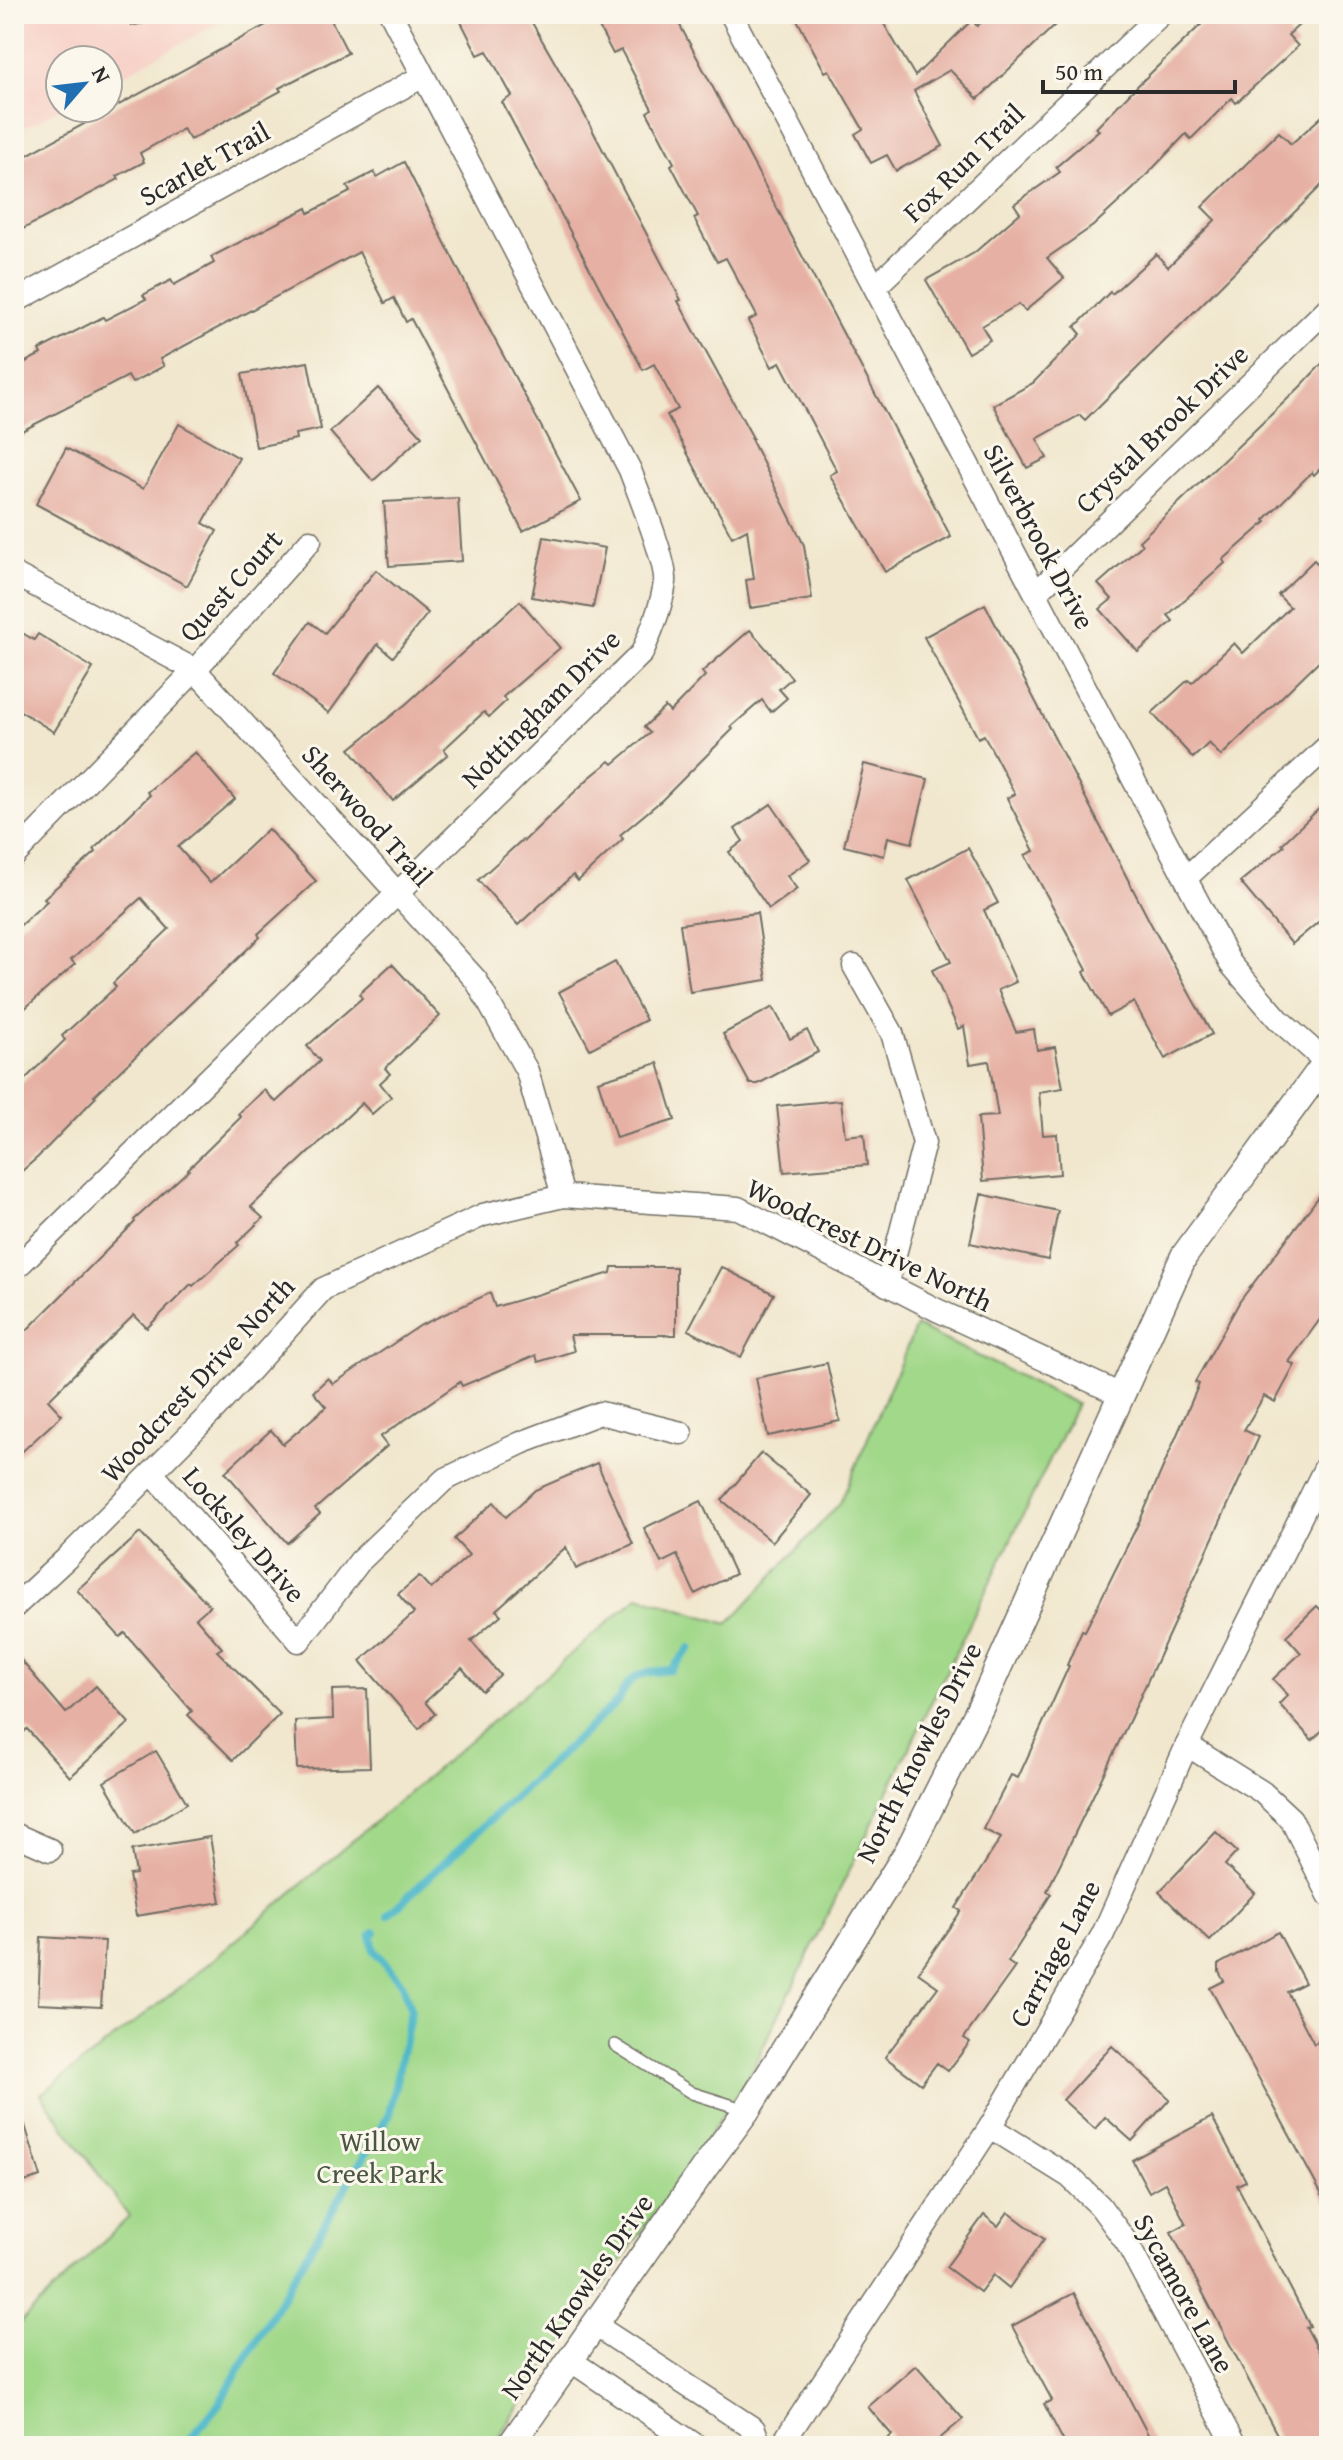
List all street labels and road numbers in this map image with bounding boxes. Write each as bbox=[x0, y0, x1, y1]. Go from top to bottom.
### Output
street label: Fox Run Trail bbox=[893, 93, 1033, 231]
street label: Scarlet Trail bbox=[131, 110, 277, 216]
street label: Crystal Brook Drive bbox=[1065, 334, 1257, 522]
street label: Silverbrook Drive bbox=[974, 436, 1106, 636]
street label: Quest Court bbox=[168, 520, 292, 650]
street label: Nottingham Drive bbox=[451, 619, 629, 797]
street label: Sherwood Trail bbox=[293, 735, 443, 895]
street label: Woodcrest Drive North bbox=[740, 1167, 1000, 1321]
street label: Woodcrest Drive North bbox=[90, 1267, 304, 1491]
street label: Locksley Drive bbox=[174, 1457, 316, 1611]
street label: North Knowles Drive bbox=[845, 1634, 991, 1870]
street label: Carriage Lane bbox=[998, 1872, 1110, 2034]
street label: North Knowles Drive bbox=[490, 2185, 662, 2407]
street label: Sycamore Lane bbox=[1124, 2206, 1246, 2380]

